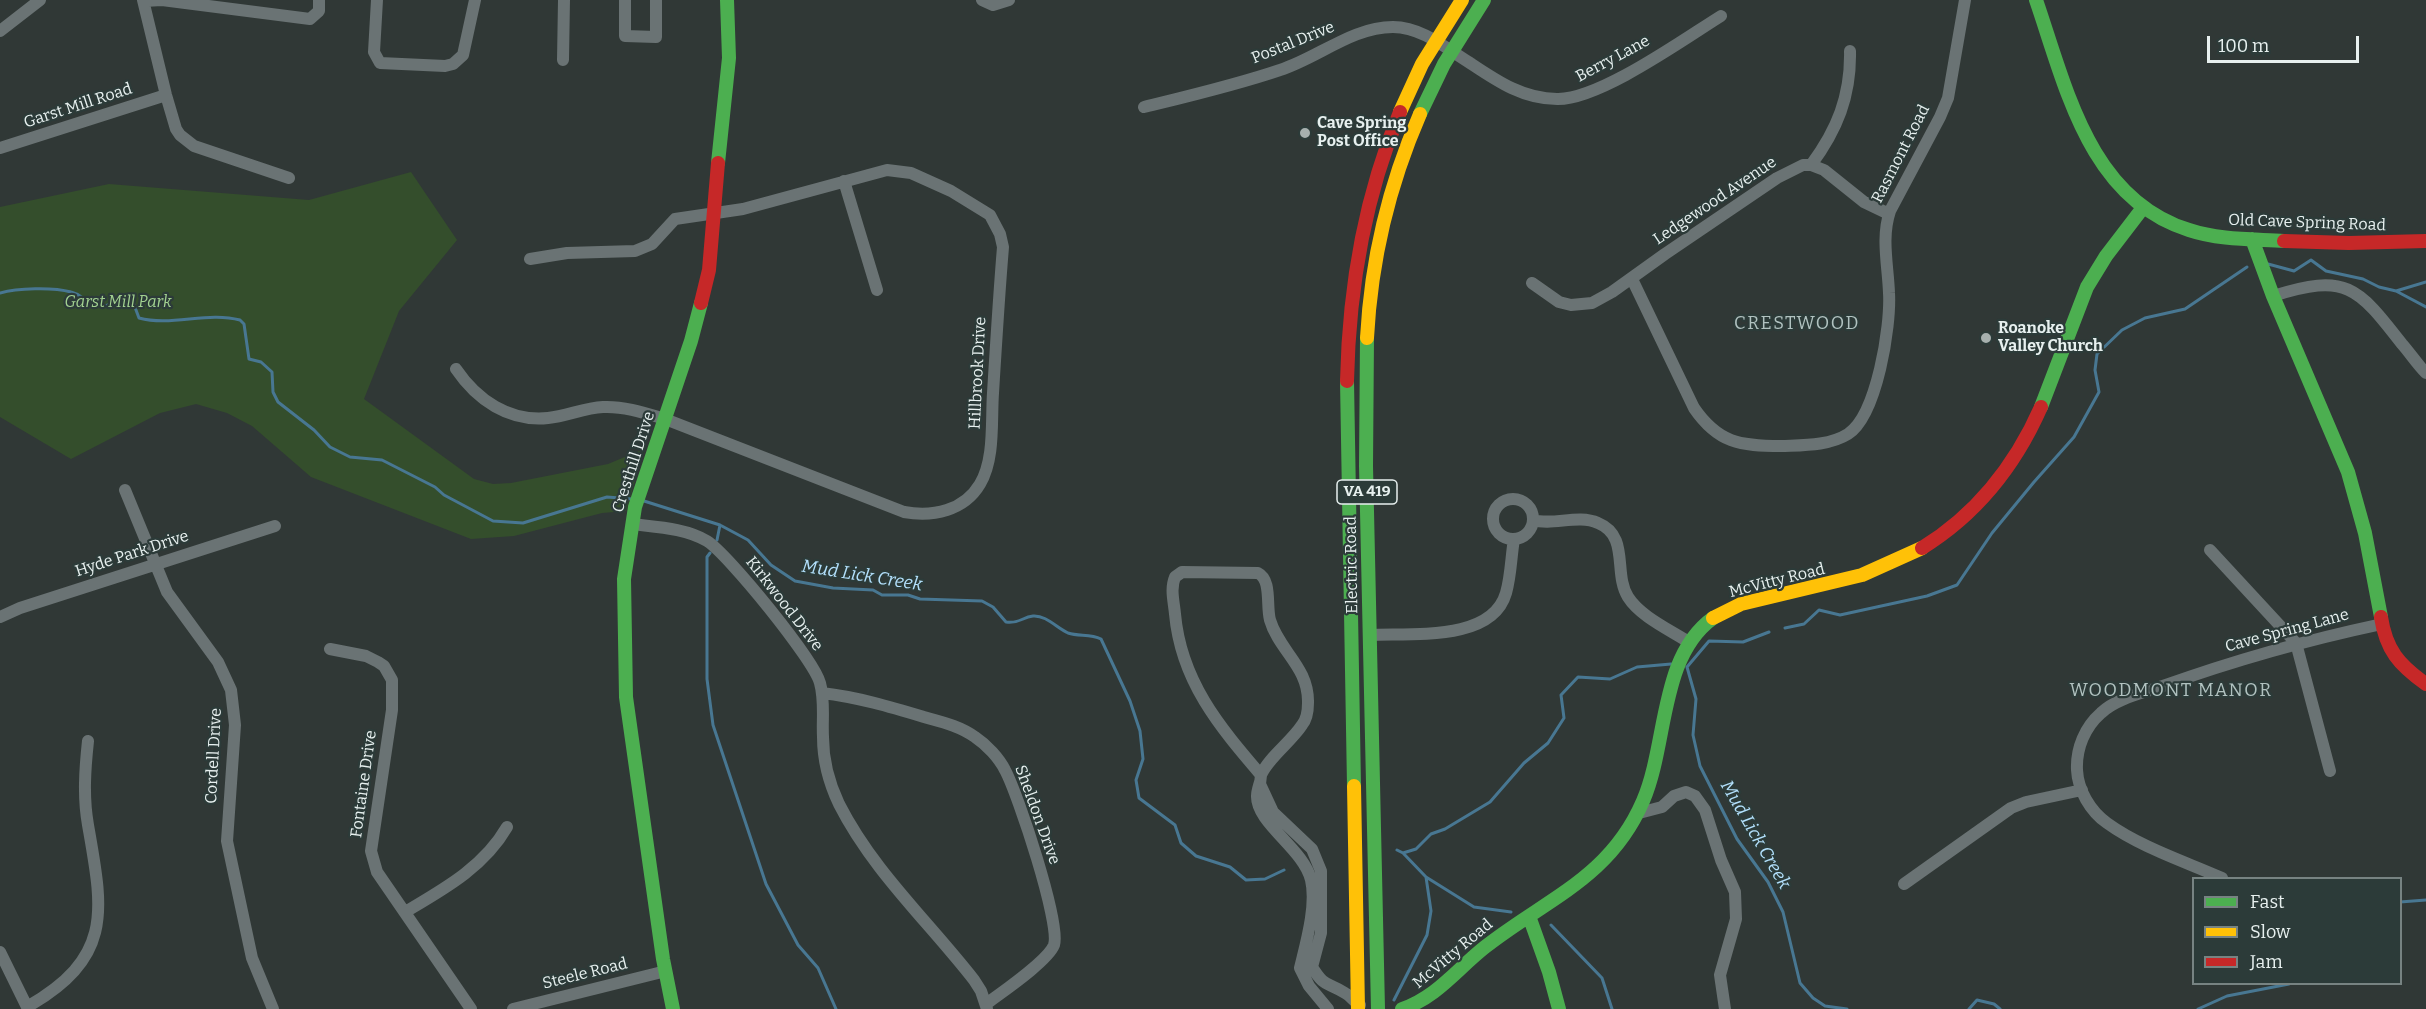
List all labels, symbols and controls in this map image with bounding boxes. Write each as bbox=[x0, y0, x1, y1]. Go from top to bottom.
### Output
street label: Postal Drive bbox=[1249, 18, 1337, 68]
scale bar bbox=[2210, 24, 2362, 62]
street label: Berry Lane bbox=[1573, 32, 1653, 86]
text: 100 m bbox=[2218, 35, 2269, 57]
street label: Garst Mill Road bbox=[21, 79, 135, 133]
street label: Rasmont Road bbox=[1868, 102, 1934, 206]
place label: Cave Spring Post Office bbox=[1317, 114, 1407, 152]
marker: Cave Spring Post Office bbox=[1298, 126, 1312, 140]
street label: Ledgewood Avenue bbox=[1650, 153, 1780, 249]
street label: Old Cave Spring Road bbox=[2228, 211, 2386, 235]
park label: Garst Mill Park bbox=[64, 293, 172, 313]
district label: CRESTWOOD bbox=[1734, 313, 1860, 335]
street label: Hillbrook Drive bbox=[965, 316, 991, 430]
place label: Roanoke Valley Church bbox=[1998, 319, 2103, 357]
marker: Roanoke Valley Church bbox=[1979, 331, 1993, 345]
street label: Cresthill Drive bbox=[609, 409, 659, 515]
road number: VA 419 bbox=[1337, 480, 1397, 504]
street label: Electric Road bbox=[1342, 516, 1362, 614]
street label: Hyde Park Drive bbox=[73, 527, 191, 581]
street label: Kirkwood Drive bbox=[741, 553, 827, 655]
water label: Mud Lick Creek bbox=[800, 556, 924, 596]
street label: McVitty Road bbox=[1727, 560, 1827, 602]
street label: Cave Spring Lane bbox=[2223, 605, 2351, 657]
district label: WOODMONT MANOR bbox=[2069, 680, 2273, 702]
street label: Cordell Drive bbox=[202, 708, 226, 804]
street label: Fontaine Drive bbox=[347, 729, 381, 839]
street label: Sheldon Drive bbox=[1010, 763, 1064, 867]
water label: Mud Lick Creek bbox=[1715, 777, 1795, 893]
legend bbox=[2192, 877, 2402, 985]
text: Fast bbox=[2250, 891, 2285, 913]
street label: McVitty Road bbox=[1409, 915, 1497, 993]
text: Slow bbox=[2250, 921, 2290, 943]
text: Jam bbox=[2250, 951, 2283, 973]
street label: Steele Road bbox=[541, 954, 629, 994]

